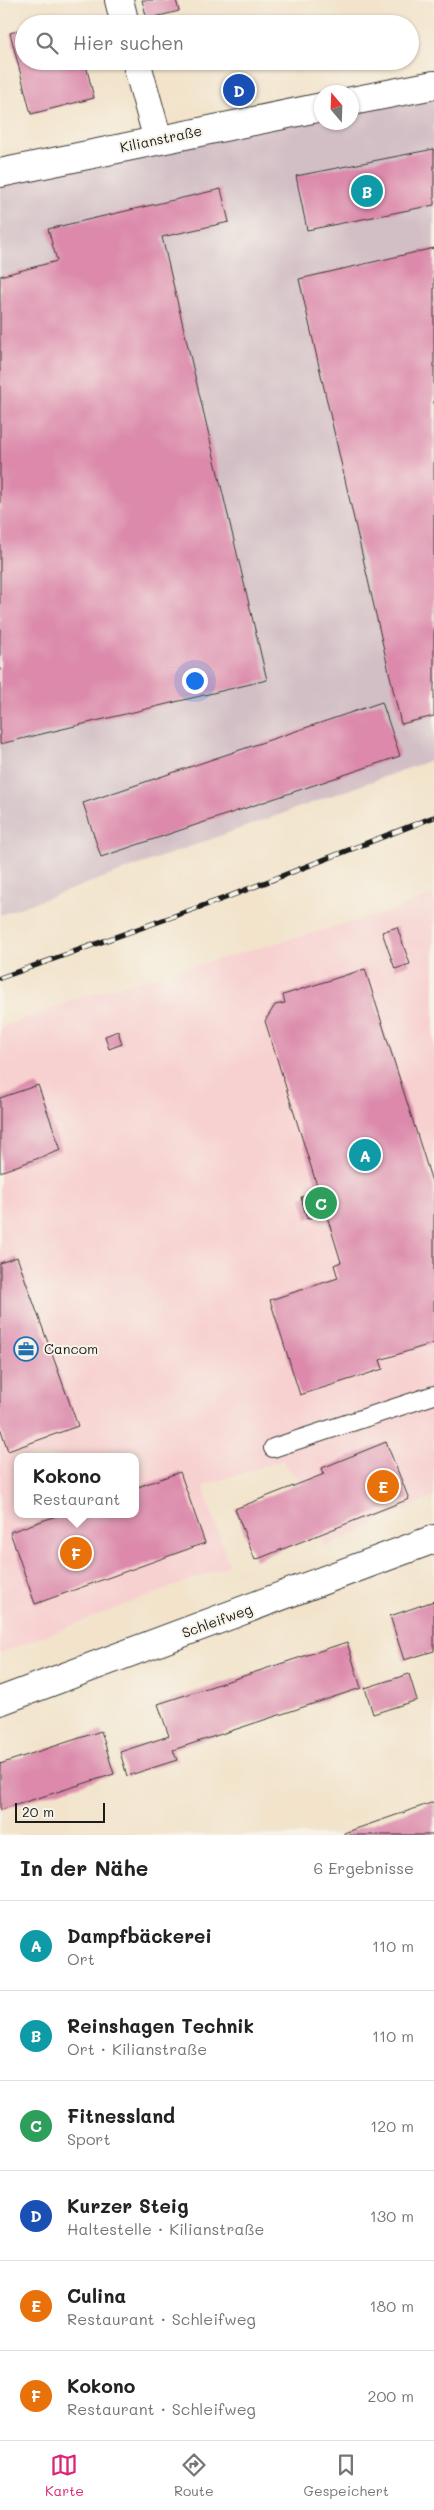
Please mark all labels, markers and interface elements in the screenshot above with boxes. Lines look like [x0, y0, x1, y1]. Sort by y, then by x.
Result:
search box [15, 15, 419, 70]
icon: search [33, 29, 61, 57]
text: Hier suchen [73, 30, 184, 55]
pin: D [223, 71, 255, 109]
north arrow [314, 85, 359, 130]
street label: Kilianstraße [118, 121, 204, 156]
pin: B [351, 172, 383, 210]
your location [182, 668, 208, 694]
pin: A [349, 1136, 381, 1174]
pin: C [305, 1184, 337, 1222]
office icon: Cancom [13, 1336, 39, 1362]
place label: Cancom [44, 1339, 98, 1358]
popup [14, 1453, 139, 1518]
text: Kokono [33, 1463, 101, 1488]
pin: E [367, 1467, 399, 1505]
text: Restaurant [33, 1488, 120, 1509]
pin: F [60, 1534, 92, 1572]
street label: Schleifweg [179, 1599, 255, 1642]
scale bar [15, 1800, 105, 1823]
text: 20 m [22, 1802, 54, 1821]
text: In der Nähe [20, 1854, 148, 1881]
text: 6 Ergebnisse [313, 1857, 414, 1878]
text: Dampfbäckerei [67, 1923, 212, 1948]
text: A [30, 1935, 42, 1956]
text: 110 m [372, 1935, 414, 1956]
text: Ort [67, 1948, 95, 1969]
text: Reinshagen Technik [67, 2013, 254, 2038]
text: B [31, 2025, 41, 2046]
text: 110 m [372, 2025, 414, 2046]
text: Ort · Kilianstraße [67, 2038, 207, 2059]
text: Fitnessland [67, 2103, 175, 2128]
text: C [30, 2115, 42, 2136]
text: 120 m [370, 2115, 414, 2136]
text: Sport [67, 2128, 110, 2149]
text: Kurzer Steig [67, 2193, 189, 2218]
text: D [30, 2205, 42, 2226]
text: 130 m [370, 2205, 414, 2226]
text: Haltestelle · Kilianstraße [67, 2218, 264, 2239]
text: Culina [67, 2283, 126, 2308]
text: E [31, 2295, 41, 2316]
text: 180 m [369, 2295, 414, 2316]
text: Restaurant · Schleifweg [67, 2308, 256, 2329]
text: Kokono [67, 2373, 135, 2398]
text: F [31, 2385, 41, 2406]
text: 200 m [367, 2385, 414, 2406]
text: Restaurant · Schleifweg [67, 2398, 256, 2419]
tab: Karte [45, 2451, 84, 2500]
tab: Route [174, 2451, 214, 2500]
tab: Gespeichert [304, 2451, 389, 2500]

